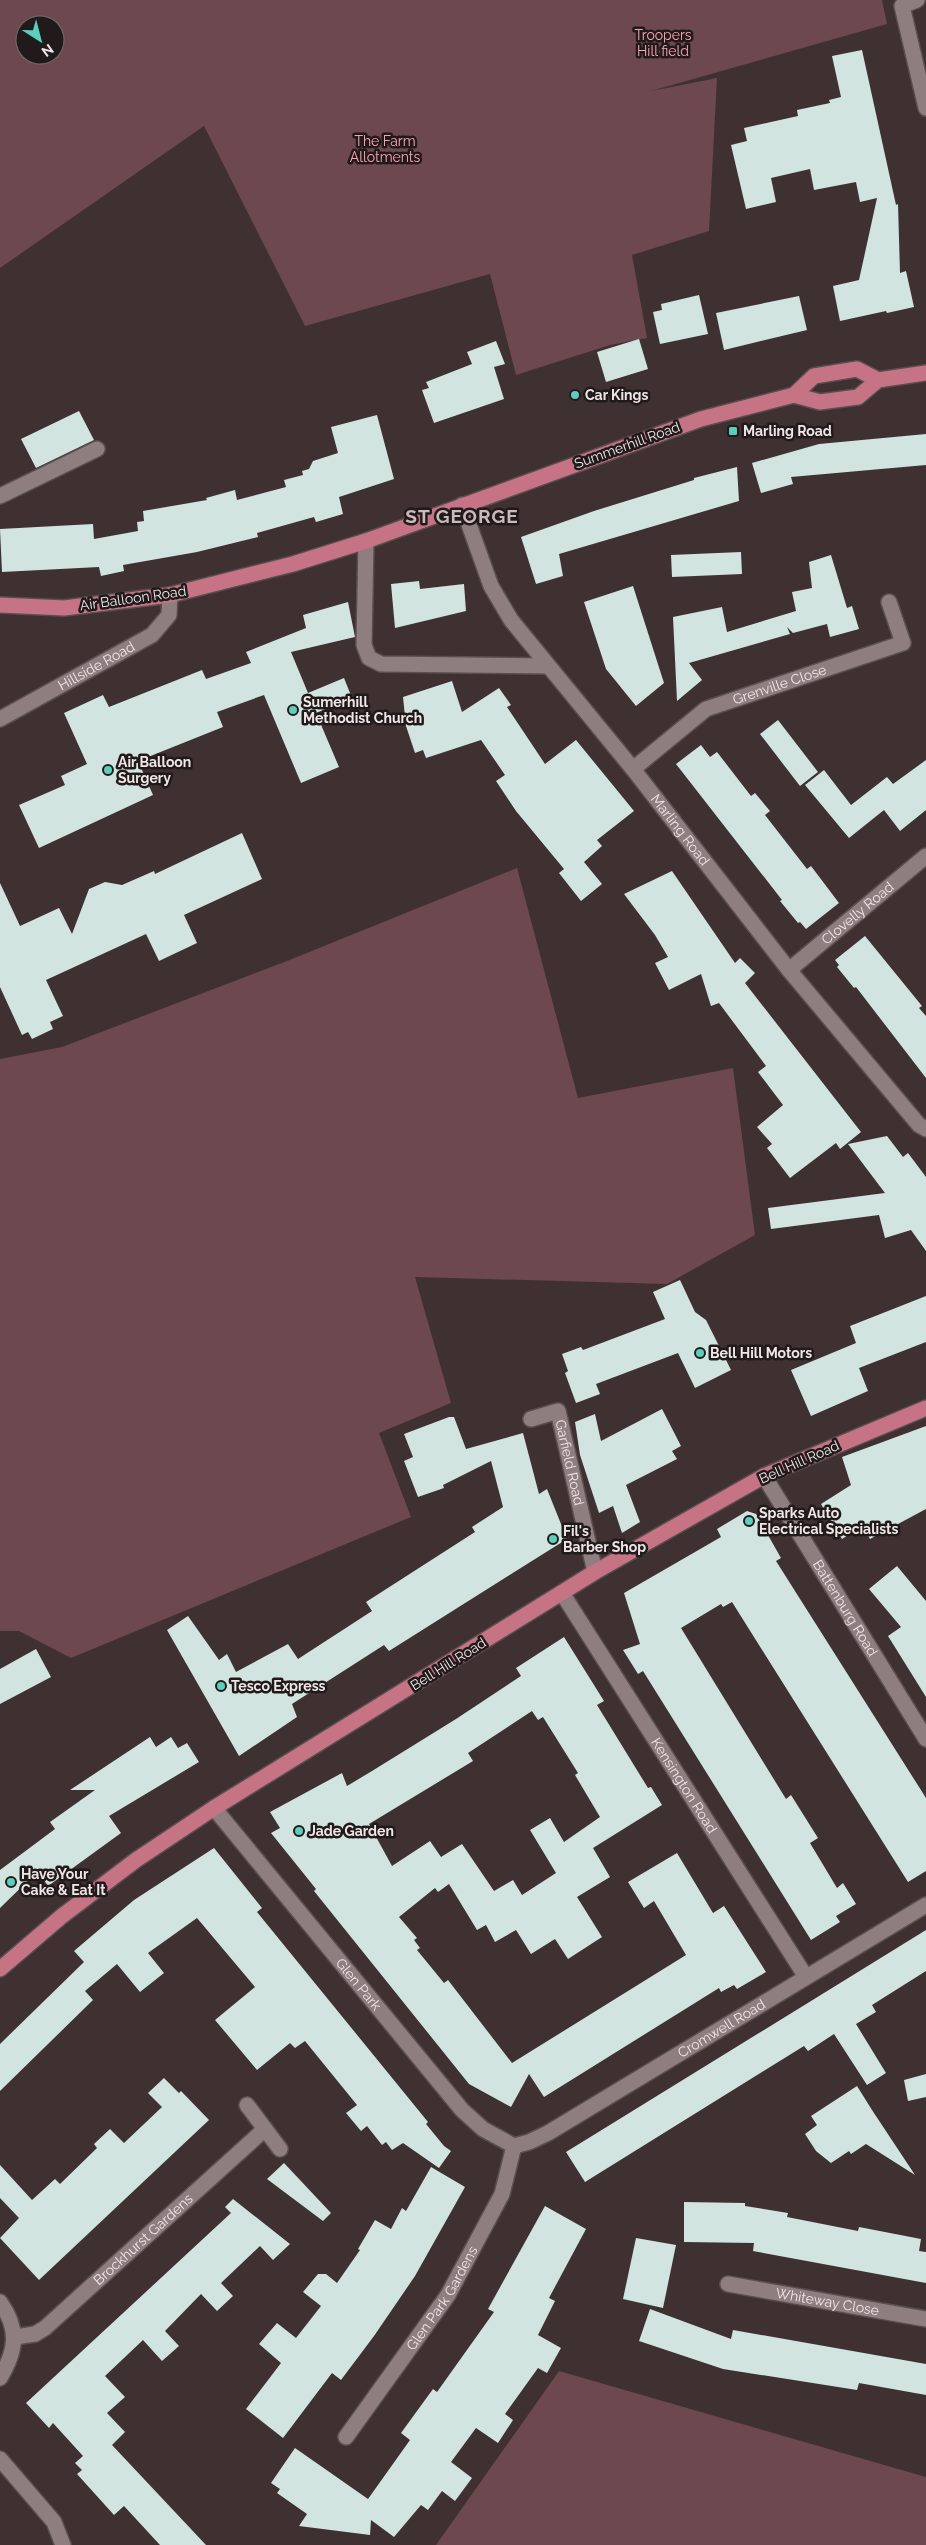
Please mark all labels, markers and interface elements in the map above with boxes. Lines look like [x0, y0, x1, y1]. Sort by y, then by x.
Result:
north arrow [15, 15, 65, 65]
park label: Troopers Hill field [634, 27, 692, 59]
text: N [39, 41, 57, 60]
park label: The Farm Allotments [350, 133, 421, 165]
place label: Car Kings [585, 387, 648, 403]
marker: Car Kings [569, 389, 581, 401]
street label: Summerhill Road [572, 418, 682, 472]
place label: Marling Road [743, 423, 832, 439]
marker: Marling Road [727, 425, 739, 437]
district label: ST GEORGE [405, 505, 519, 527]
street label: Air Balloon Road [79, 583, 187, 613]
street label: Hillside Road [55, 638, 137, 693]
street label: Grenville Close [731, 661, 828, 707]
place label: Sumerhill Methodist Church [303, 694, 422, 726]
marker: Sumerhill Methodist Church [287, 704, 299, 716]
place label: Air Balloon Surgery [118, 754, 191, 786]
marker: Air Balloon Surgery [102, 764, 114, 776]
street label: Marling Road [648, 791, 713, 869]
street label: Clovelly Road [818, 879, 897, 948]
place label: Bell Hill Motors [710, 1345, 812, 1361]
marker: Bell Hill Motors [694, 1347, 706, 1359]
street label: Garfield Road [552, 1418, 587, 1507]
street label: Bell Hill Road [756, 1437, 842, 1487]
place label: Sparks Auto Electrical Specialists [759, 1505, 898, 1537]
marker: Sparks Auto Electrical Specialists [743, 1515, 755, 1527]
place label: Fil's Barber Shop [563, 1523, 646, 1555]
marker: Fil's Barber Shop [547, 1533, 559, 1545]
street label: Battenburg Road [810, 1557, 881, 1659]
street label: Bell Hill Road [407, 1634, 489, 1694]
place label: Tesco Express [231, 1678, 326, 1694]
marker: Tesco Express [215, 1680, 227, 1692]
street label: Kensington Road [648, 1735, 721, 1836]
place label: Jade Garden [309, 1823, 394, 1839]
marker: Jade Garden [293, 1825, 305, 1837]
place label: Have Your Cake & Eat It [21, 1866, 106, 1898]
marker: Have Your Cake & Eat It [5, 1876, 17, 1888]
street label: Glen Park [333, 1955, 385, 2014]
street label: Cromwell Road [675, 1996, 768, 2061]
street label: Brockhurst Gardens [90, 2190, 196, 2288]
street label: Glen Park Gardens [403, 2243, 481, 2353]
street label: Whiteway Close [775, 2285, 880, 2319]

